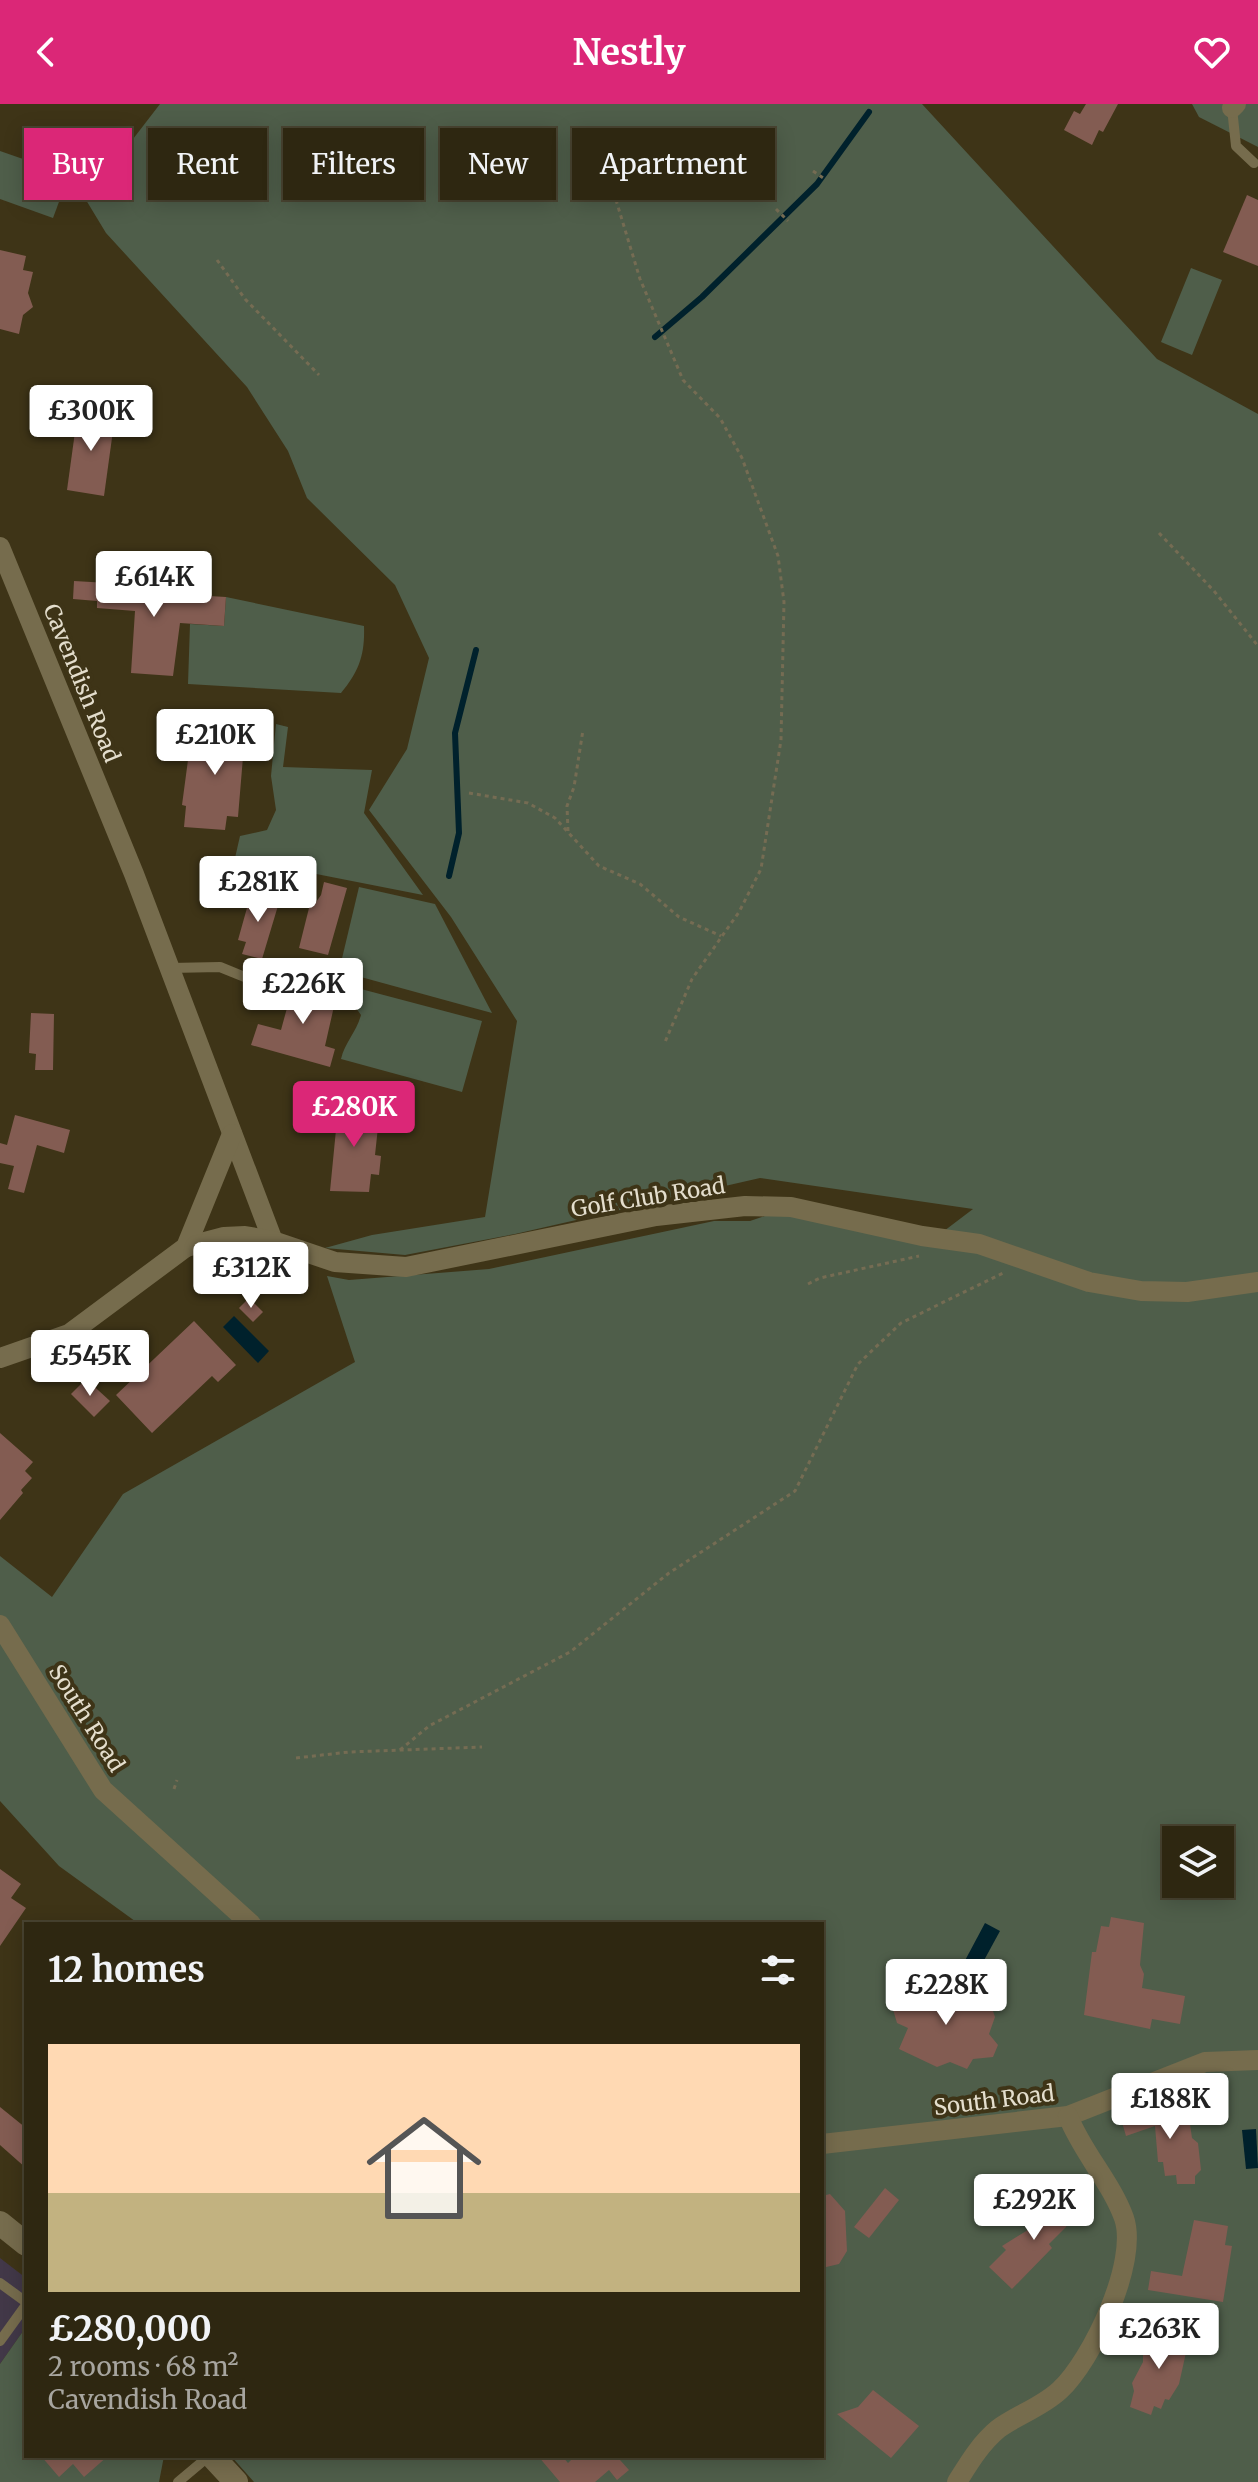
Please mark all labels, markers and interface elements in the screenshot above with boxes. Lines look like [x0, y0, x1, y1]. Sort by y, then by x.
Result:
icon: back [24, 30, 68, 74]
text: Nestly [572, 30, 686, 75]
icon: heart [1190, 30, 1234, 74]
chip: Buy [24, 128, 132, 200]
chip: Rent [148, 128, 267, 200]
chip: Filters [283, 128, 424, 200]
chip: New [440, 128, 556, 200]
chip: Apartment [572, 128, 775, 200]
pin: £300K [35, 385, 147, 453]
text: £300K [48, 394, 134, 427]
pin: £614K [98, 551, 210, 619]
text: £614K [114, 560, 194, 593]
street label: Cavendish Road [37, 600, 127, 766]
pin: £210K [159, 709, 271, 777]
text: £210K [175, 718, 255, 751]
pin: £281K [202, 856, 314, 924]
text: £281K [217, 865, 299, 898]
pin: £226K [247, 958, 359, 1026]
text: £226K [261, 967, 345, 1000]
pin: £280K [298, 1081, 410, 1149]
text: £280K [311, 1090, 397, 1123]
street label: Golf Club Road [569, 1171, 727, 1223]
pin: £312K [195, 1242, 307, 1310]
text: £312K [211, 1251, 291, 1284]
pin: £545K [34, 1330, 146, 1398]
text: £545K [49, 1339, 131, 1372]
street label: South Road [43, 1659, 131, 1777]
map controls [1162, 1826, 1234, 1898]
button: layers [1162, 1826, 1234, 1898]
icon: filters [756, 1948, 800, 1992]
text: 12 homes [48, 1949, 205, 1991]
pin: £228K [890, 1959, 1002, 2027]
text: £228K [904, 1968, 988, 2001]
pin: £188K [1114, 2073, 1226, 2141]
street label: South Road [932, 2079, 1056, 2121]
text: £188K [1129, 2082, 1211, 2115]
icon: home [352, 2096, 496, 2240]
pin: £292K [978, 2174, 1090, 2242]
text: £292K [992, 2183, 1076, 2216]
pin: £263K [1103, 2303, 1215, 2371]
text: £280,000 [48, 2308, 212, 2350]
text: £263K [1118, 2312, 1200, 2345]
text: 2 rooms · 68 m² [48, 2350, 238, 2383]
text: Cavendish Road [48, 2383, 247, 2416]

